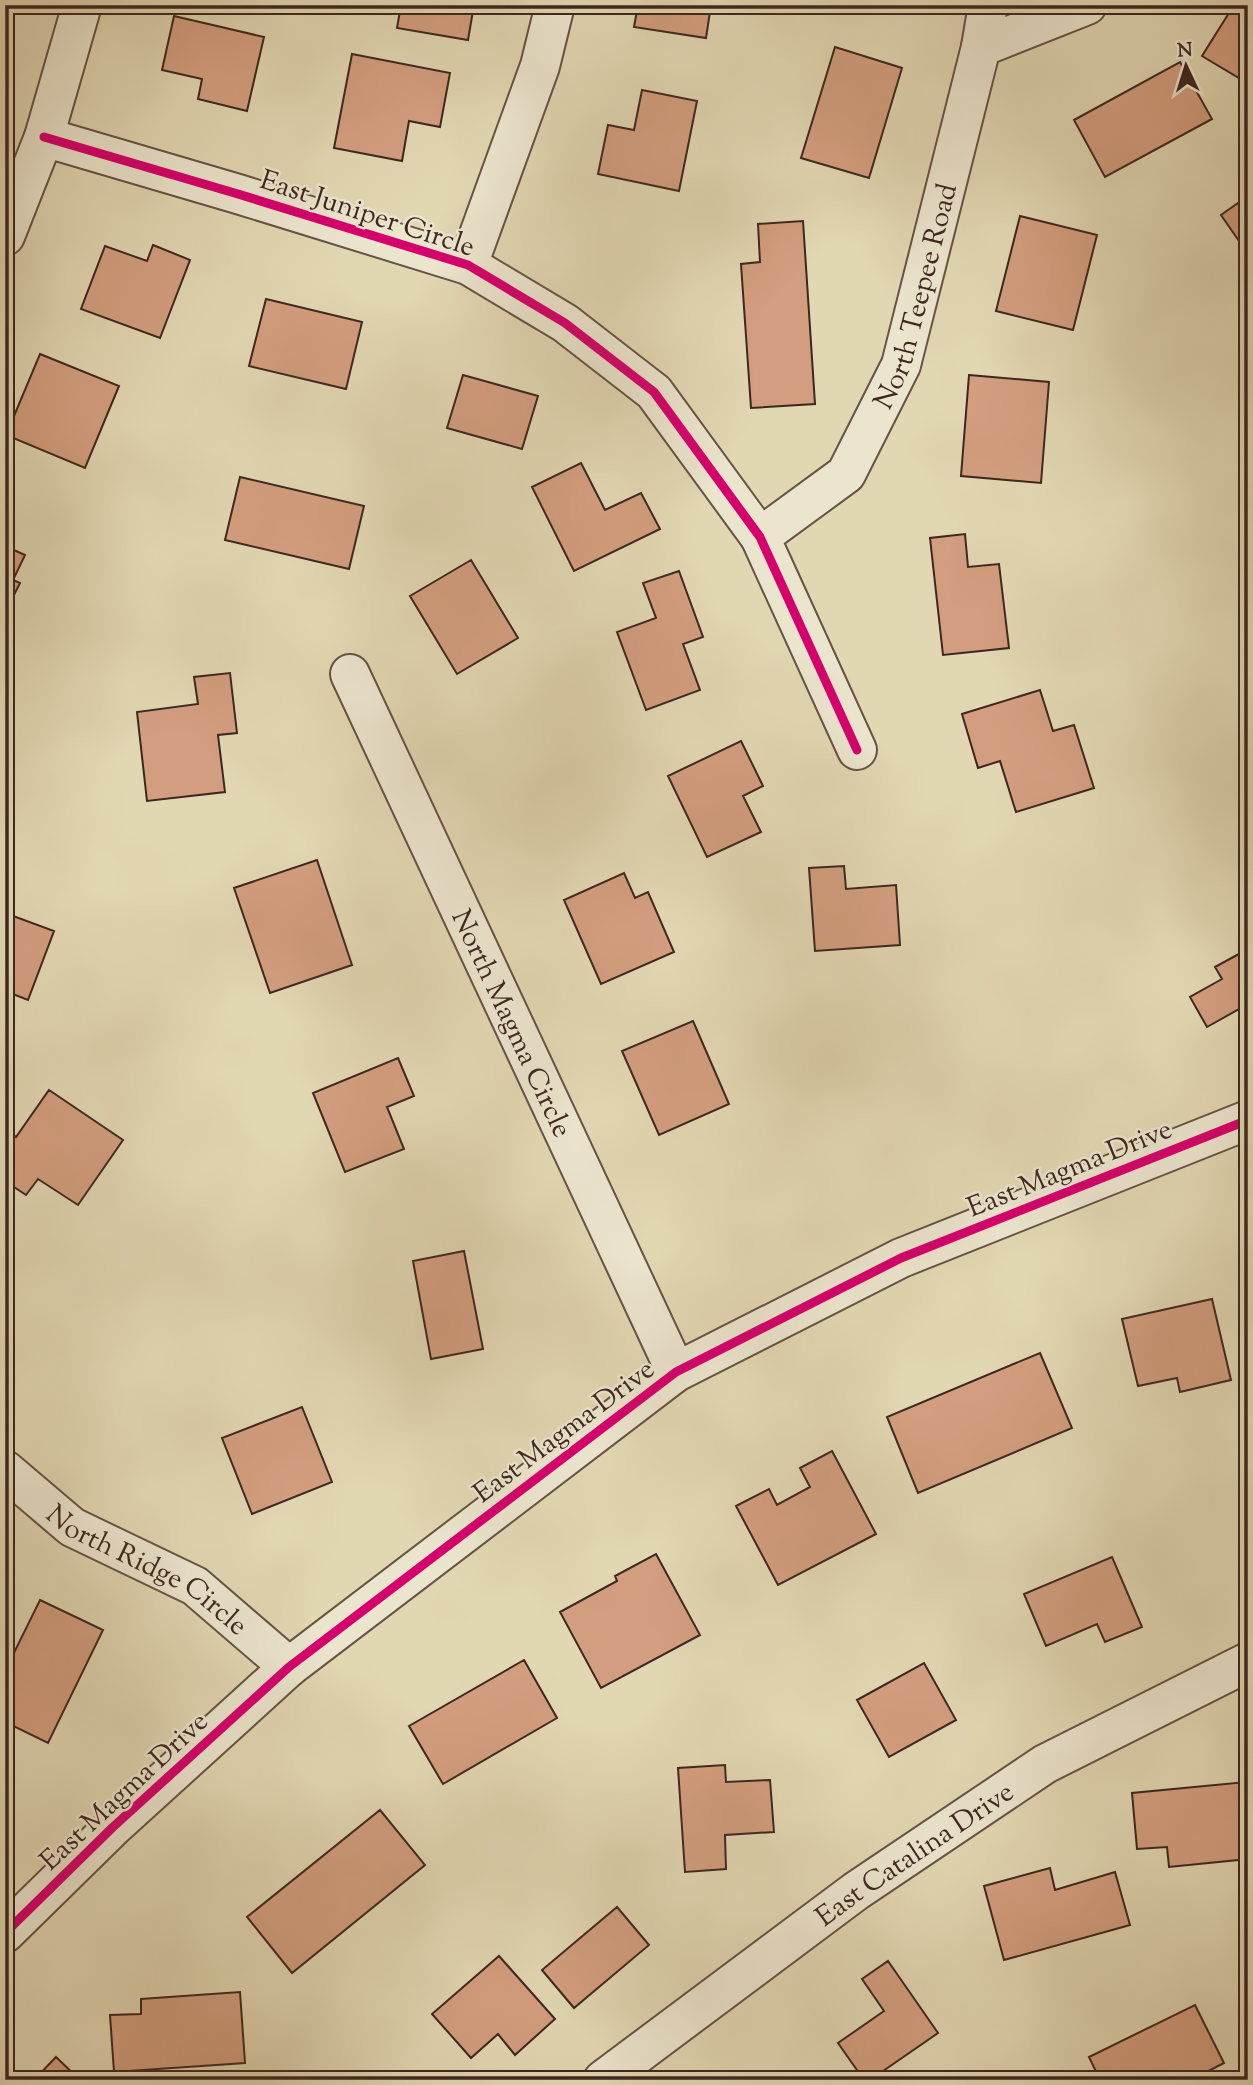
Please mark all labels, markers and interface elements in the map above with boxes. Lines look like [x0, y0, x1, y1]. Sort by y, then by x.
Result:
north arrow [1152, 32, 1222, 102]
text: N [1176, 38, 1193, 66]
street label: East Juniper Circle [255, 161, 480, 268]
street label: North Teepee Road [865, 179, 969, 417]
street label: North Magma Circle [440, 904, 581, 1145]
street label: East Magma Drive [962, 1110, 1179, 1229]
street label: East Magma Drive [466, 1351, 664, 1514]
street label: North Ridge Circle [36, 1496, 256, 1646]
street label: East Magma Drive [32, 1703, 218, 1881]
street label: East Catalina Drive [808, 1773, 1023, 1938]

